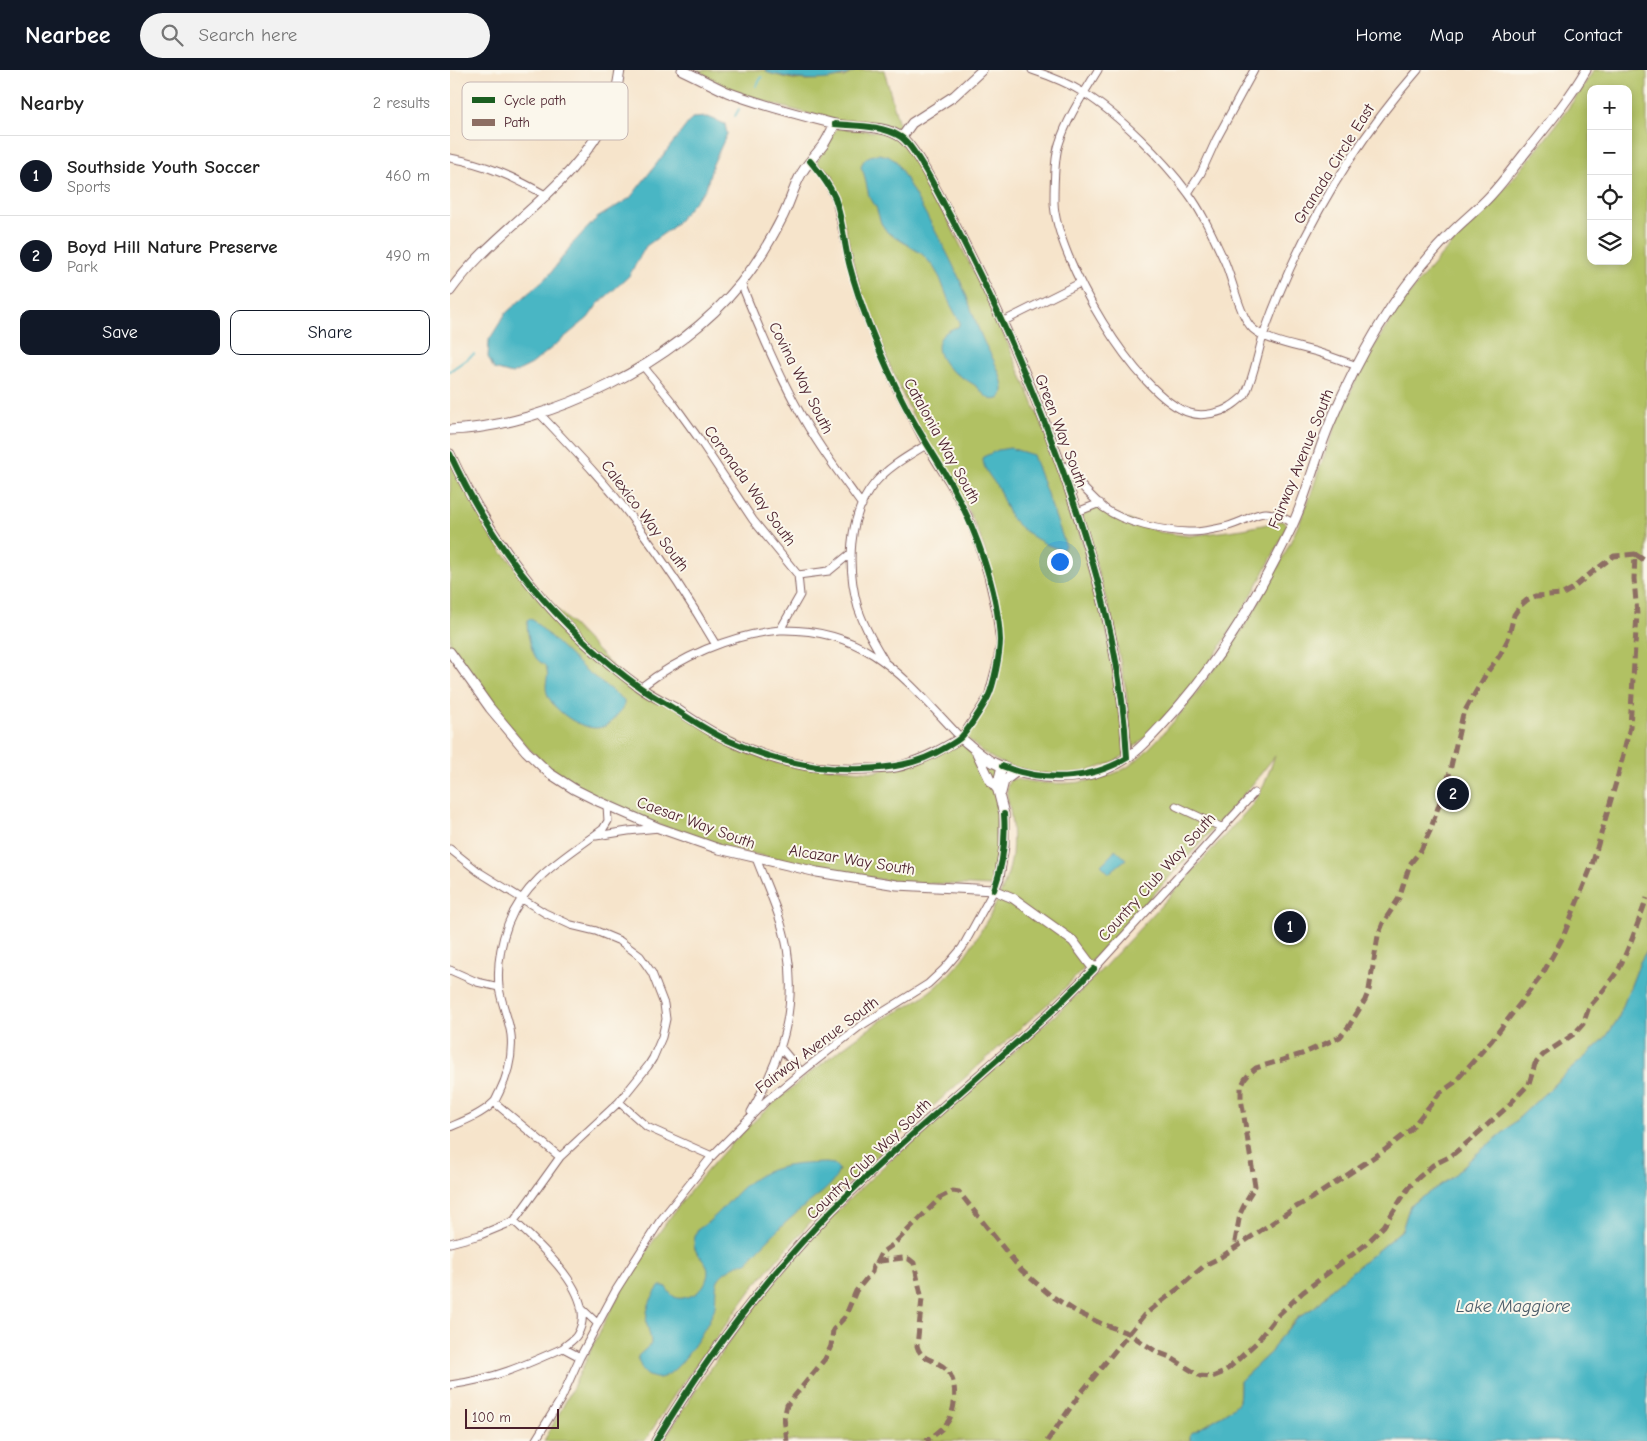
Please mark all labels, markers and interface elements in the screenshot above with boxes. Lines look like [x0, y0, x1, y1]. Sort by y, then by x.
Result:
search box [140, 13, 490, 58]
text: Nearbee [25, 21, 110, 49]
icon: search [158, 21, 186, 49]
text: Search here [198, 24, 297, 46]
text: Home [1355, 25, 1402, 46]
text: Map [1430, 25, 1464, 46]
text: About [1492, 25, 1536, 46]
text: Contact [1564, 25, 1622, 46]
legend [462, 82, 628, 140]
map controls [1587, 85, 1632, 265]
button: + [1587, 85, 1632, 130]
text: Nearby [20, 91, 84, 115]
text: Cycle path [504, 92, 566, 109]
text: 2 results [373, 94, 430, 112]
street label: Granada Circle East [1290, 100, 1378, 227]
text: Path [504, 114, 530, 131]
button: − [1587, 130, 1632, 175]
text: Southside Youth Soccer [67, 156, 260, 178]
text: 1 [33, 167, 39, 185]
text: 460 m [385, 167, 430, 185]
button: locate [1587, 175, 1632, 220]
text: Sports [67, 178, 110, 196]
button: layers [1587, 220, 1632, 265]
text: Boyd Hill Nature Preserve [67, 236, 278, 258]
text: 2 [32, 247, 40, 265]
text: 490 m [385, 247, 430, 265]
text: Park [67, 258, 98, 276]
button: Save [20, 310, 220, 355]
button: Share [230, 310, 430, 355]
street label: Covina Way South [765, 319, 837, 437]
street label: Green Way South [1031, 372, 1091, 490]
street label: Catalonia Way South [900, 375, 984, 507]
street label: Fairway Avenue South [1265, 386, 1337, 532]
street label: Coronada Way South [700, 422, 800, 550]
street label: Calexico Way South [597, 457, 693, 575]
your location [1047, 549, 1073, 575]
pin: 2 [1437, 775, 1469, 813]
street label: Caesar Way South [634, 793, 758, 853]
street label: Country Club Way South [1095, 809, 1219, 945]
street label: Alcazar Way South [788, 841, 916, 879]
pin: 1 [1274, 908, 1306, 946]
street label: Fairway Avenue South [752, 993, 882, 1097]
street label: Country Club Way South [803, 1095, 935, 1223]
water label: Lake Maggiore [1456, 1296, 1570, 1317]
scale bar [465, 1406, 559, 1429]
text: 100 m [472, 1409, 511, 1426]

